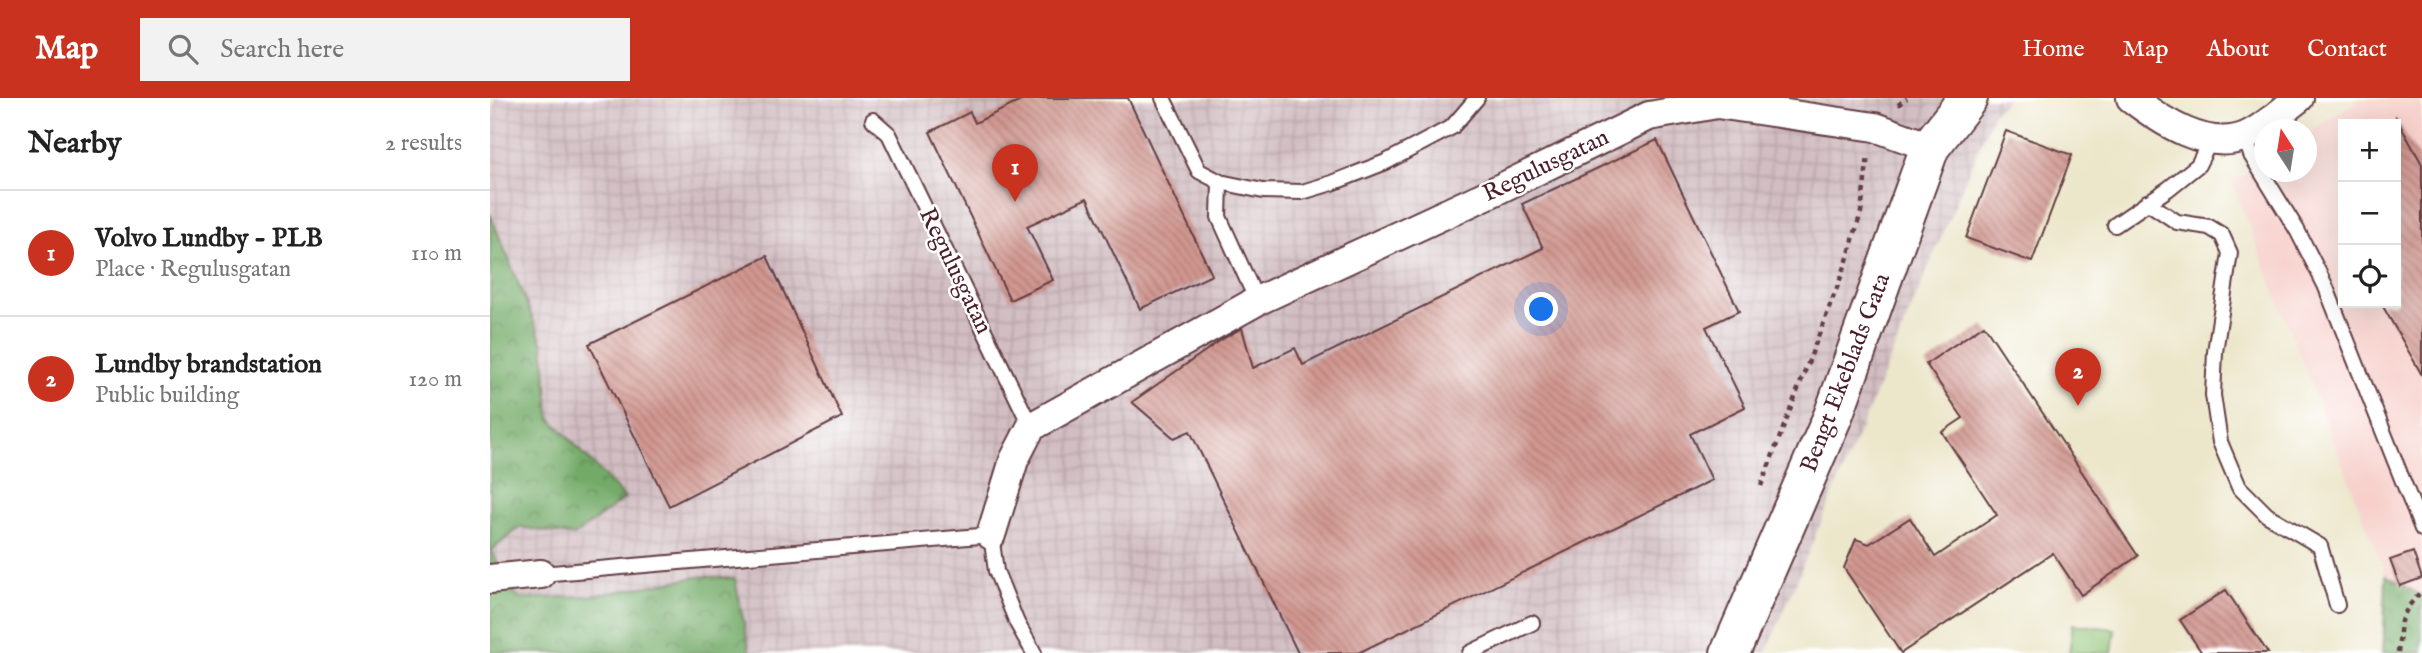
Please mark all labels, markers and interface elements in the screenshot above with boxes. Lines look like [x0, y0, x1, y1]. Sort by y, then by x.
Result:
search box [140, 18, 630, 81]
text: Map [35, 28, 98, 70]
icon: search [164, 30, 202, 68]
text: Search here [220, 33, 344, 66]
text: Home [2022, 34, 2085, 65]
text: Map [2123, 34, 2169, 65]
text: About [2207, 34, 2269, 65]
text: Contact [2307, 34, 2387, 65]
north arrow [2254, 119, 2317, 182]
map controls [2338, 119, 2401, 308]
button: + [2338, 119, 2401, 182]
street label: Regulusgatan [1478, 122, 1614, 210]
text: Nearby [28, 125, 121, 163]
text: 2 results [385, 129, 462, 158]
pin: 1 [992, 144, 1038, 202]
button: − [2338, 182, 2401, 245]
street label: Regulusgatan [911, 203, 999, 339]
text: Volvo Lundby - PLB [95, 222, 323, 255]
text: 1 [47, 239, 55, 268]
text: 110 m [411, 239, 462, 268]
button: locate [2338, 245, 2401, 308]
text: Place · Regulusgatan [95, 255, 291, 284]
street label: Bengt Ekeblads Gata [1794, 268, 1898, 477]
your location [1524, 292, 1558, 326]
text: Lundby brandstation [95, 348, 322, 381]
pin: 2 [2055, 348, 2101, 406]
text: 2 [46, 365, 56, 394]
text: 120 m [409, 365, 462, 394]
text: Public building [95, 381, 239, 410]

